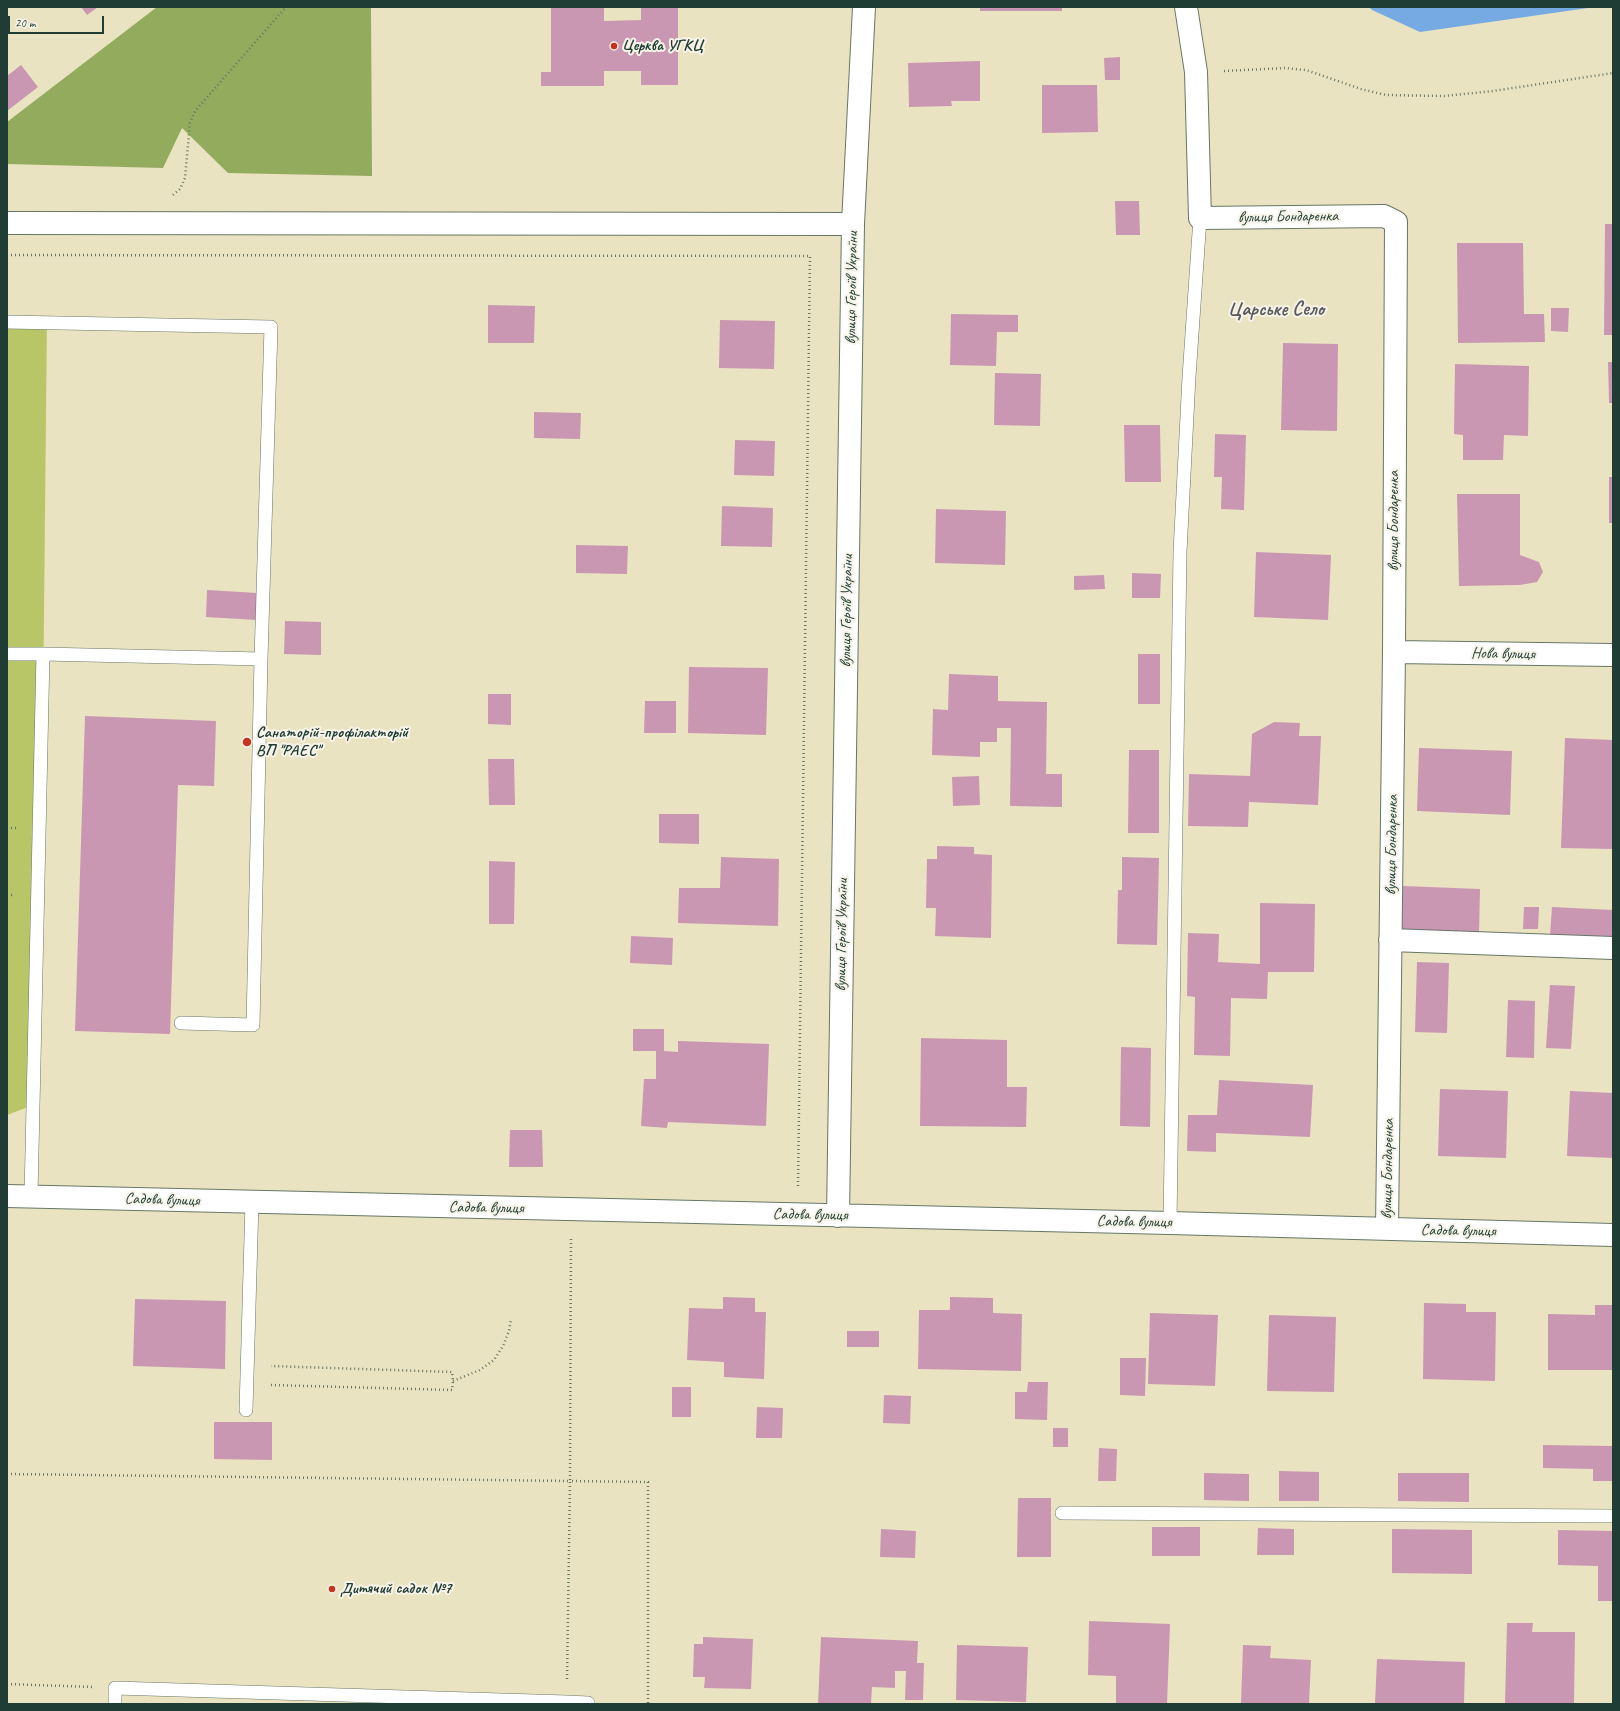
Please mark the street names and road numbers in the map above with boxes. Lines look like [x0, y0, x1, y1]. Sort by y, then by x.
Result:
street label: вулиця Бондаренка [1238, 207, 1338, 227]
street label: вулиця Героїв України [841, 231, 863, 345]
street label: вулиця Бондаренка [1384, 471, 1404, 571]
street label: вулиця Героїв України [836, 554, 858, 668]
street label: Нова вулиця [1471, 644, 1535, 664]
street label: вулиця Бондаренка [1382, 795, 1402, 895]
street label: вулиця Героїв України [831, 878, 853, 992]
street label: вулиця Бондаренка [1378, 1119, 1398, 1219]
street label: Садова вулиця [124, 1189, 200, 1211]
street label: Садова вулиця [448, 1198, 524, 1218]
street label: Садова вулиця [772, 1205, 848, 1225]
street label: Садова вулиця [1096, 1212, 1172, 1232]
street label: Садова вулиця [1420, 1221, 1496, 1241]

